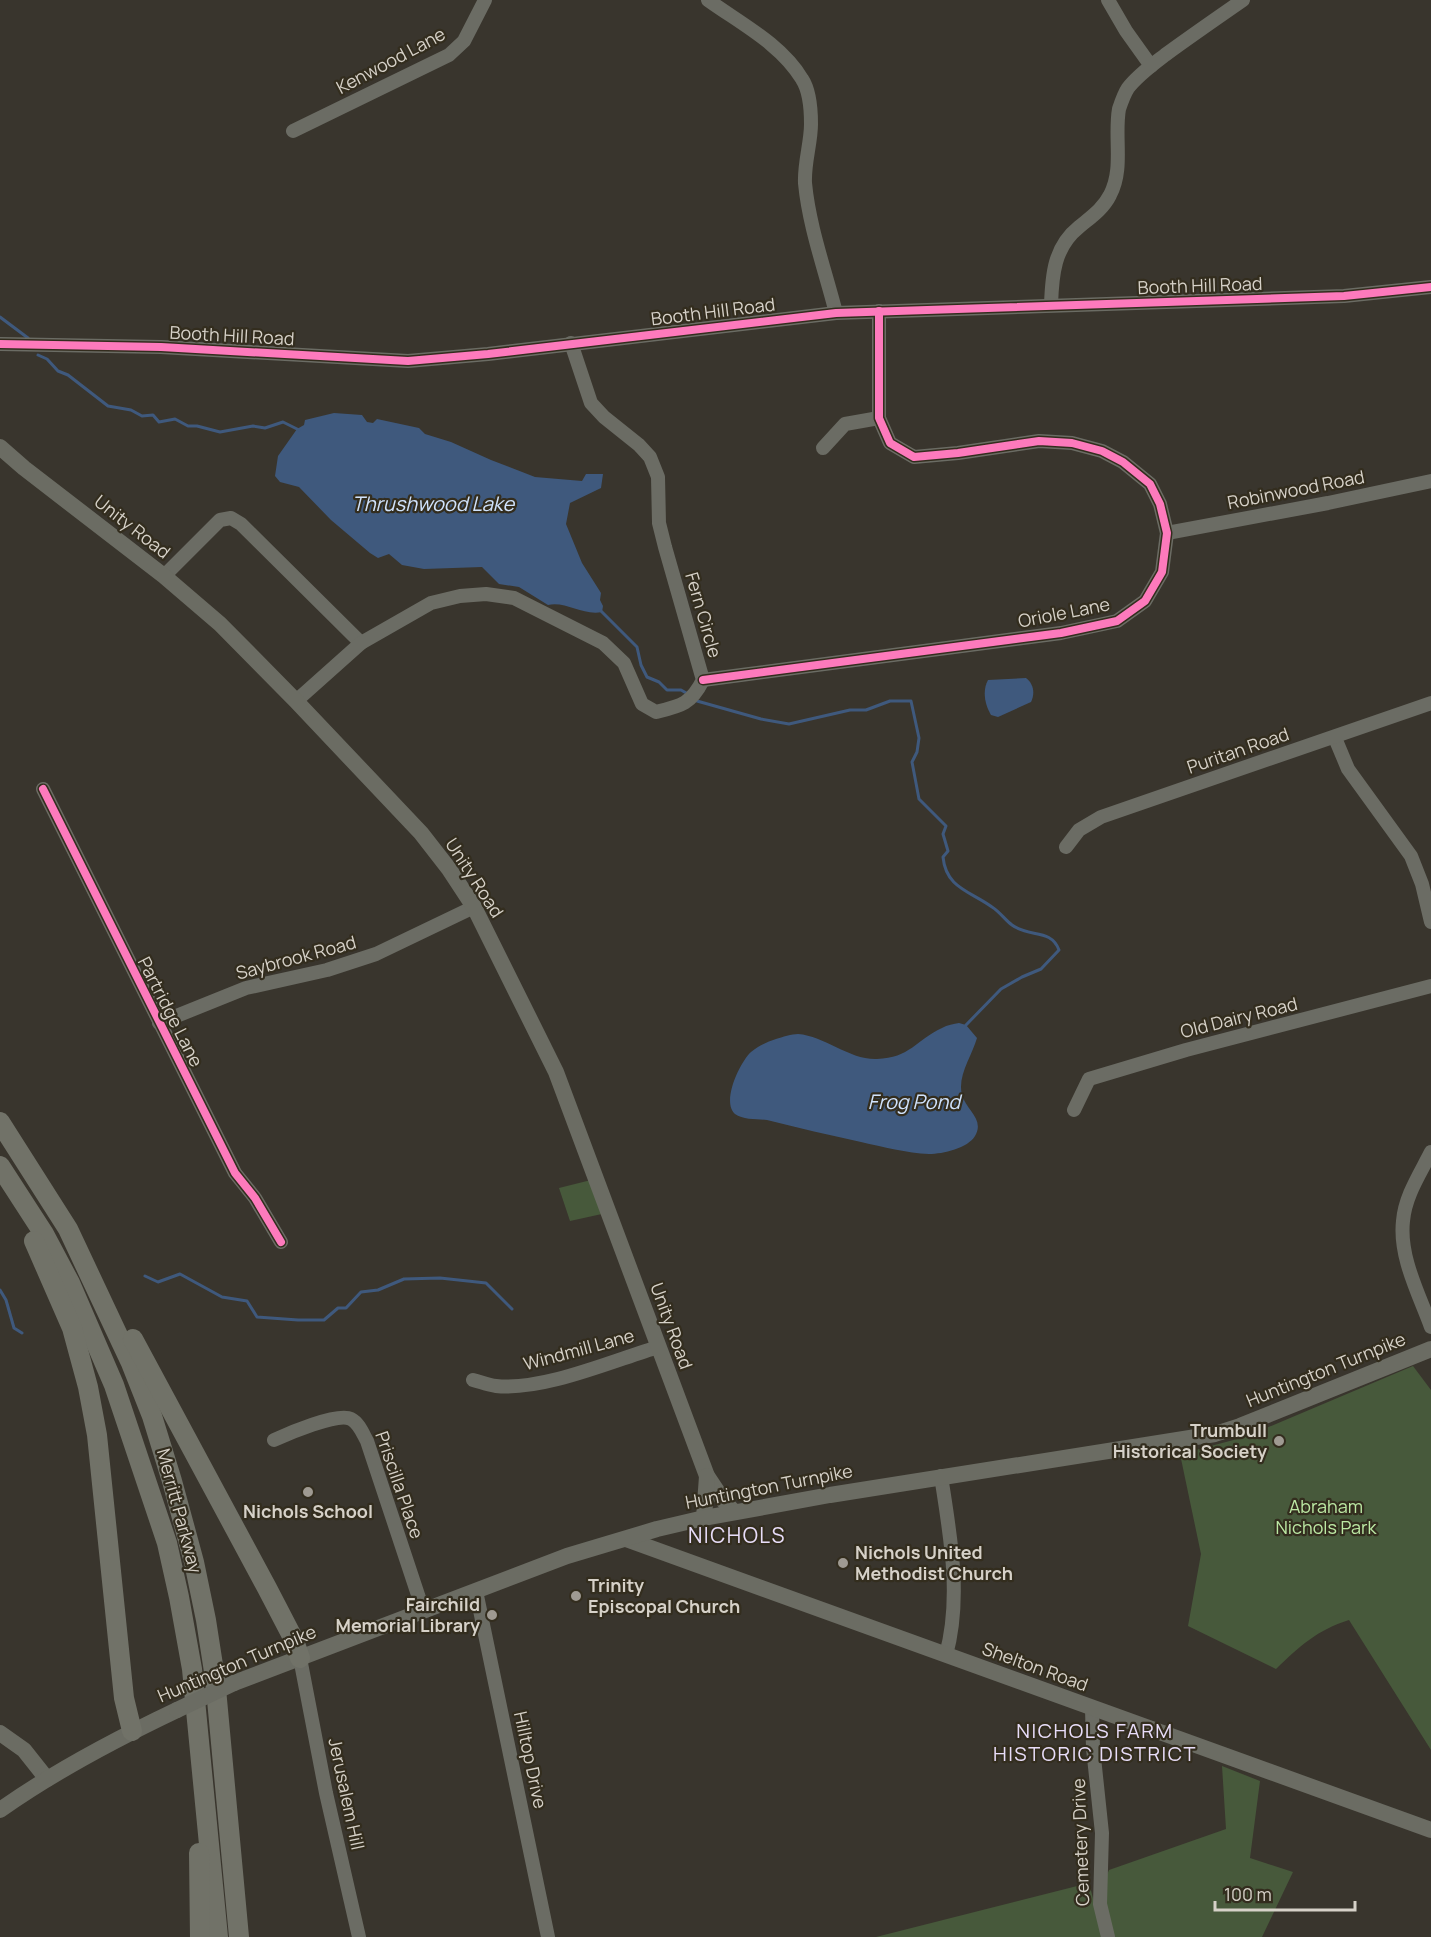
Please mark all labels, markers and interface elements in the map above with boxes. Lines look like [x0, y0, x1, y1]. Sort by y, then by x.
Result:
street label: Kenwood Lane [332, 21, 449, 99]
street label: Booth Hill Road [1137, 271, 1263, 299]
street label: Booth Hill Road [649, 291, 776, 331]
street label: Booth Hill Road [169, 320, 295, 350]
street label: Robinwood Road [1225, 464, 1366, 514]
street label: Unity Road [90, 489, 176, 563]
water label: Thrushwood Lake [352, 490, 516, 517]
street label: Fern Circle [680, 569, 728, 660]
street label: Oriole Lane [1016, 591, 1112, 633]
street label: Puritan Road [1183, 721, 1292, 779]
street label: Unity Road [440, 833, 509, 922]
street label: Saybrook Road [233, 929, 358, 985]
street label: Partridge Lane [133, 952, 209, 1071]
street label: Old Dairy Road [1178, 991, 1300, 1043]
water label: Frog Pond [868, 1088, 963, 1115]
street label: Unity Road [645, 1279, 699, 1372]
street label: Windmill Lane [521, 1323, 637, 1375]
street label: Huntington Turnpike [1242, 1326, 1409, 1412]
place label: Trumbull Historical Society [1113, 1418, 1267, 1463]
street label: Priscilla Place [370, 1428, 430, 1542]
marker: Trumbull Historical Society [1272, 1434, 1286, 1448]
street label: Merritt Parkway [152, 1446, 208, 1576]
street label: Huntington Turnpike [683, 1458, 855, 1514]
marker: Nichols School [301, 1485, 315, 1499]
park label: Abraham Nichols Park [1276, 1494, 1378, 1539]
place label: Nichols School [243, 1499, 373, 1523]
district label: NICHOLS [688, 1521, 786, 1549]
place label: Nichols United Methodist Church [855, 1540, 1013, 1585]
marker: Nichols United Methodist Church [836, 1556, 850, 1570]
place label: Trinity Episcopal Church [588, 1573, 740, 1618]
marker: Trinity Episcopal Church [569, 1589, 583, 1603]
place label: Fairchild Memorial Library [336, 1592, 480, 1637]
marker: Fairchild Memorial Library [485, 1608, 499, 1622]
street label: Huntington Turnpike [154, 1619, 320, 1707]
street label: Shelton Road [979, 1636, 1092, 1696]
street label: Hilltop Drive [509, 1709, 553, 1811]
district label: NICHOLS FARM HISTORIC DISTRICT [993, 1717, 1197, 1767]
street label: Jerusalem Hill [323, 1736, 371, 1852]
street label: Cemetery Drive [1066, 1778, 1094, 1906]
scale bar [1215, 1874, 1354, 1912]
text: 100 m [1224, 1882, 1272, 1906]

